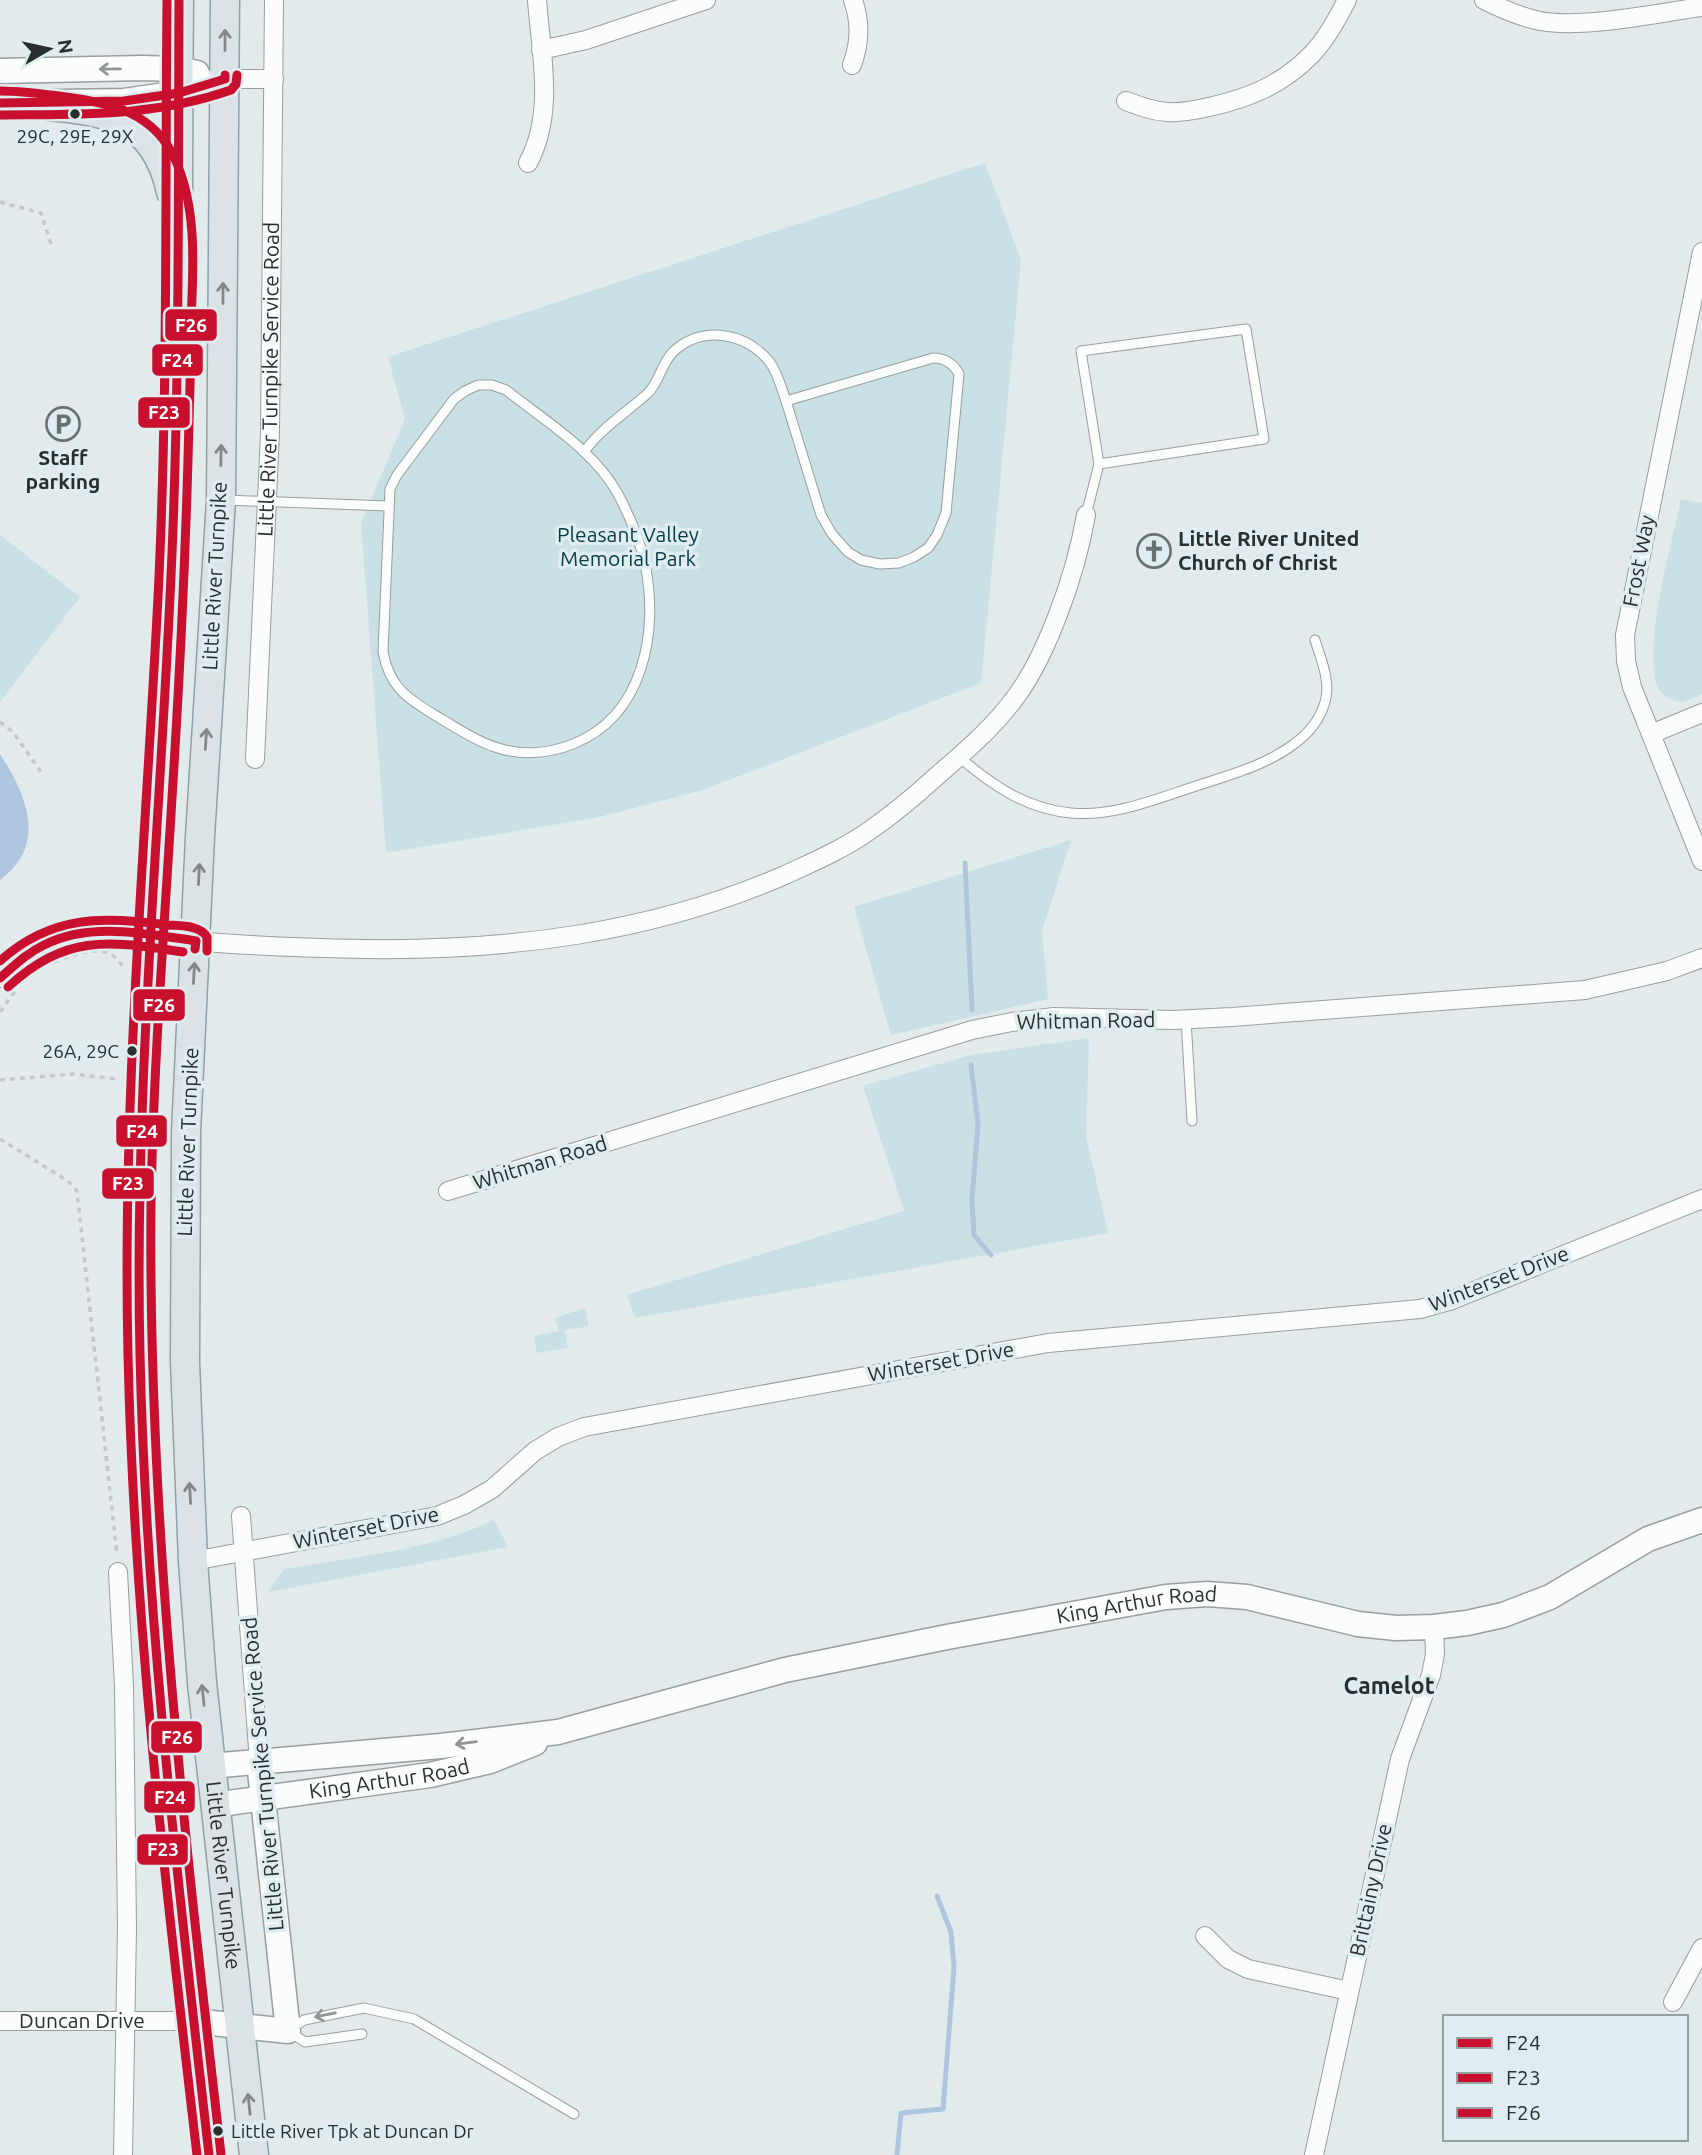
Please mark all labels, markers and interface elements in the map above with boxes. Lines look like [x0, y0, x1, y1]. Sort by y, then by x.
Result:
north arrow [14, 14, 84, 84]
one-way arrow [218, 28, 232, 51]
text: N [54, 38, 78, 55]
one-way arrow [99, 62, 122, 75]
marker: 29C, 29E, 29X [68, 107, 82, 121]
place label: 29C, 29E, 29X [17, 125, 134, 147]
street label: Little River Turnpike Service Road [252, 222, 283, 537]
one-way arrow [216, 282, 230, 305]
line badge: F26 [164, 308, 218, 342]
text: F26 [175, 314, 207, 336]
line badge: F24 [151, 343, 204, 377]
text: F24 [161, 349, 193, 371]
line badge: F23 [137, 396, 191, 429]
text: F23 [148, 401, 180, 423]
parking icon: Staff parking [44, 405, 82, 443]
one-way arrow [215, 444, 228, 467]
place label: Staff parking [26, 445, 100, 493]
street label: Little River Turnpike [197, 481, 231, 671]
street label: Frost Way [1617, 513, 1659, 609]
park label: Pleasant Valley Memorial Park [557, 522, 699, 570]
place label: Little River United Church of Christ [1178, 526, 1359, 574]
church icon: Little River United Church of Christ [1135, 532, 1173, 570]
one-way arrow [200, 728, 213, 751]
one-way arrow [192, 863, 205, 886]
one-way arrow [188, 962, 201, 985]
line badge: F26 [132, 988, 186, 1022]
text: F26 [143, 994, 175, 1016]
street label: Whitman Road [1016, 1007, 1156, 1033]
place label: 26A, 29C [43, 1040, 119, 1062]
marker: 26A, 29C [125, 1044, 139, 1058]
street label: Little River Turnpike [172, 1047, 202, 1237]
line badge: F24 [115, 1114, 168, 1148]
text: F24 [126, 1120, 158, 1142]
street label: Whitman Road [470, 1130, 610, 1194]
line badge: F23 [101, 1167, 155, 1200]
text: F23 [112, 1172, 144, 1194]
street label: Winterset Drive [1425, 1240, 1572, 1316]
street label: Winterset Drive [866, 1336, 1016, 1386]
one-way arrow [183, 1482, 196, 1505]
street label: Winterset Drive [291, 1501, 441, 1553]
street label: King Arthur Road [1054, 1581, 1218, 1628]
street label: Little River Turnpike Service Road [236, 1616, 288, 1932]
district label: Camelot [1343, 1673, 1435, 1698]
one-way arrow [197, 1684, 210, 1707]
line badge: F26 [150, 1720, 203, 1754]
text: F26 [161, 1726, 193, 1748]
one-way arrow [455, 1737, 478, 1750]
street label: King Arthur Road [307, 1753, 472, 1803]
line badge: F24 [143, 1780, 196, 1814]
street label: Little River Turnpike [202, 1780, 246, 1971]
text: F24 [154, 1786, 186, 1808]
street label: Brittainy Drive [1344, 1821, 1396, 1958]
line badge: F23 [136, 1833, 189, 1866]
text: F23 [147, 1838, 179, 1860]
street label: Duncan Drive [19, 2008, 145, 2032]
one-way arrow [314, 2009, 337, 2023]
legend [1443, 2015, 1688, 2141]
text: F24 [1506, 2030, 1541, 2054]
text: F23 [1506, 2065, 1541, 2089]
one-way arrow [242, 2093, 255, 2116]
text: F26 [1506, 2100, 1541, 2124]
place label: Little River Tpk at Duncan Dr [231, 2120, 474, 2142]
marker: Little River Tpk at Duncan Dr [211, 2124, 225, 2138]

